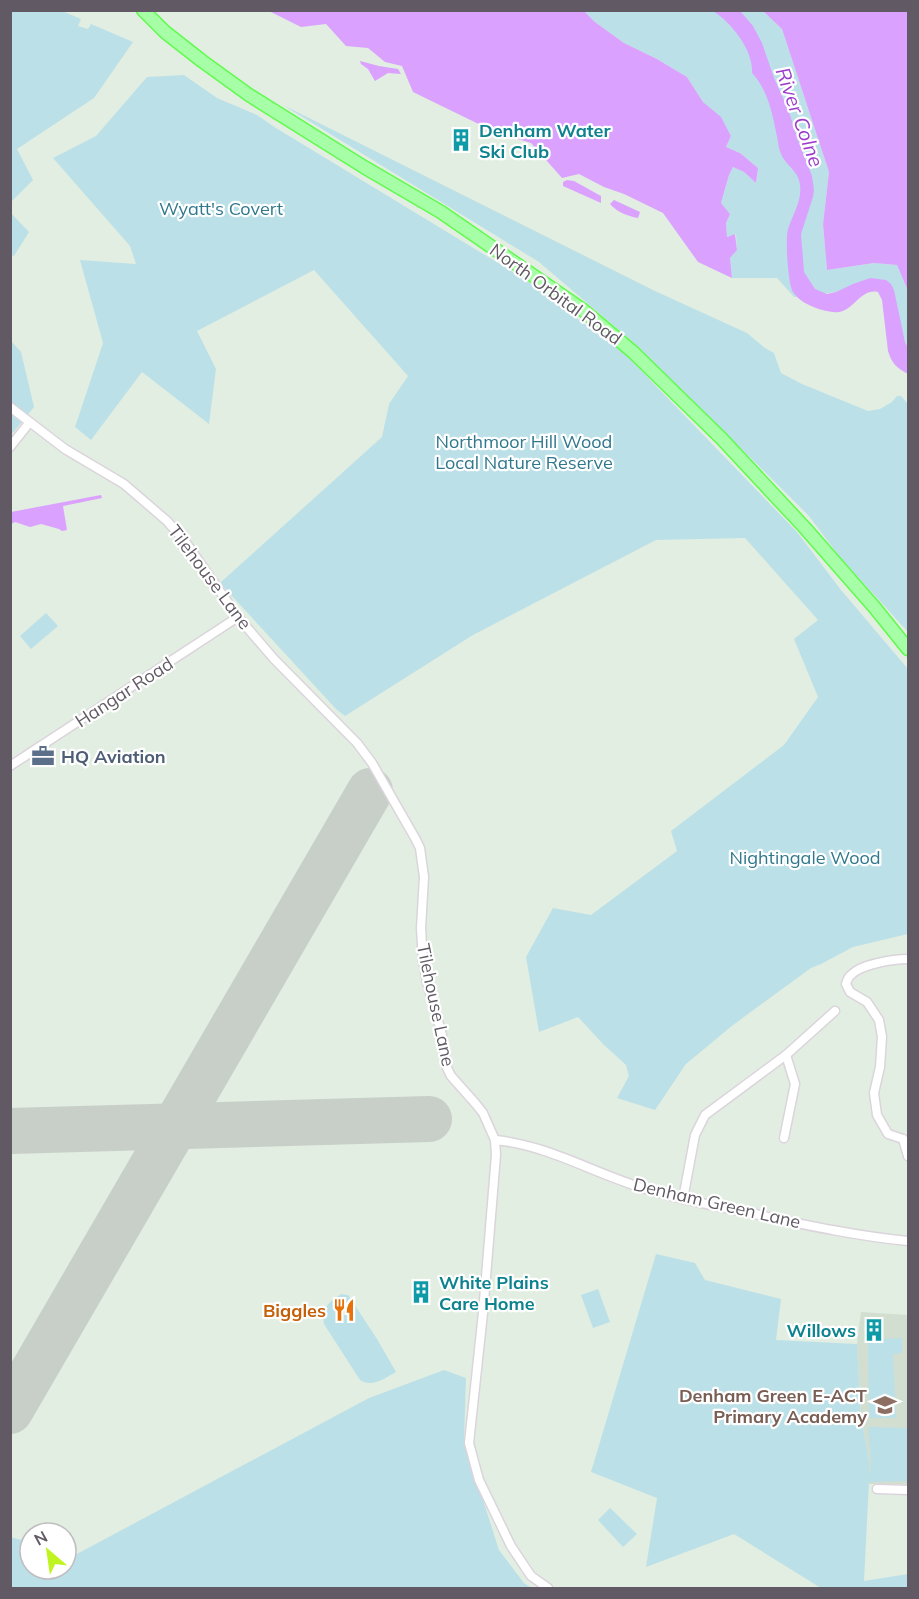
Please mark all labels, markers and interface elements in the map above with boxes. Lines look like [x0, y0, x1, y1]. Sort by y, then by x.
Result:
water label: River Colne [770, 64, 830, 170]
place label: Denham Water Ski Club [479, 119, 611, 163]
building icon: Denham Water Ski Club [448, 127, 474, 153]
park label: Wyatt's Covert [159, 197, 283, 220]
street label: North Orbital Road [485, 238, 627, 350]
park label: Northmoor Hill Wood Local Nature Reserve [435, 430, 613, 474]
street label: Tilehouse Lane [163, 520, 257, 634]
street label: Hangar Road [71, 652, 177, 732]
office icon: HQ Aviation [30, 743, 56, 769]
place label: HQ Aviation [61, 745, 166, 768]
park label: Nightingale Wood [729, 846, 881, 869]
street label: Tilehouse Lane [412, 942, 460, 1068]
street label: Denham Green Lane [631, 1173, 803, 1233]
place label: White Plains Care Home [439, 1271, 549, 1315]
building icon: White Plains Care Home [408, 1279, 434, 1305]
restaurant icon: Biggles [331, 1297, 357, 1323]
place label: Biggles [263, 1299, 326, 1322]
building icon: Willows [861, 1317, 887, 1343]
place label: Willows [787, 1319, 856, 1342]
place label: Denham Green E-ACT Primary Academy [679, 1384, 867, 1428]
school or university icon: Denham Green E-ACT Primary Academy [872, 1392, 898, 1418]
north arrow [18, 1521, 78, 1581]
text: N [31, 1526, 51, 1550]

